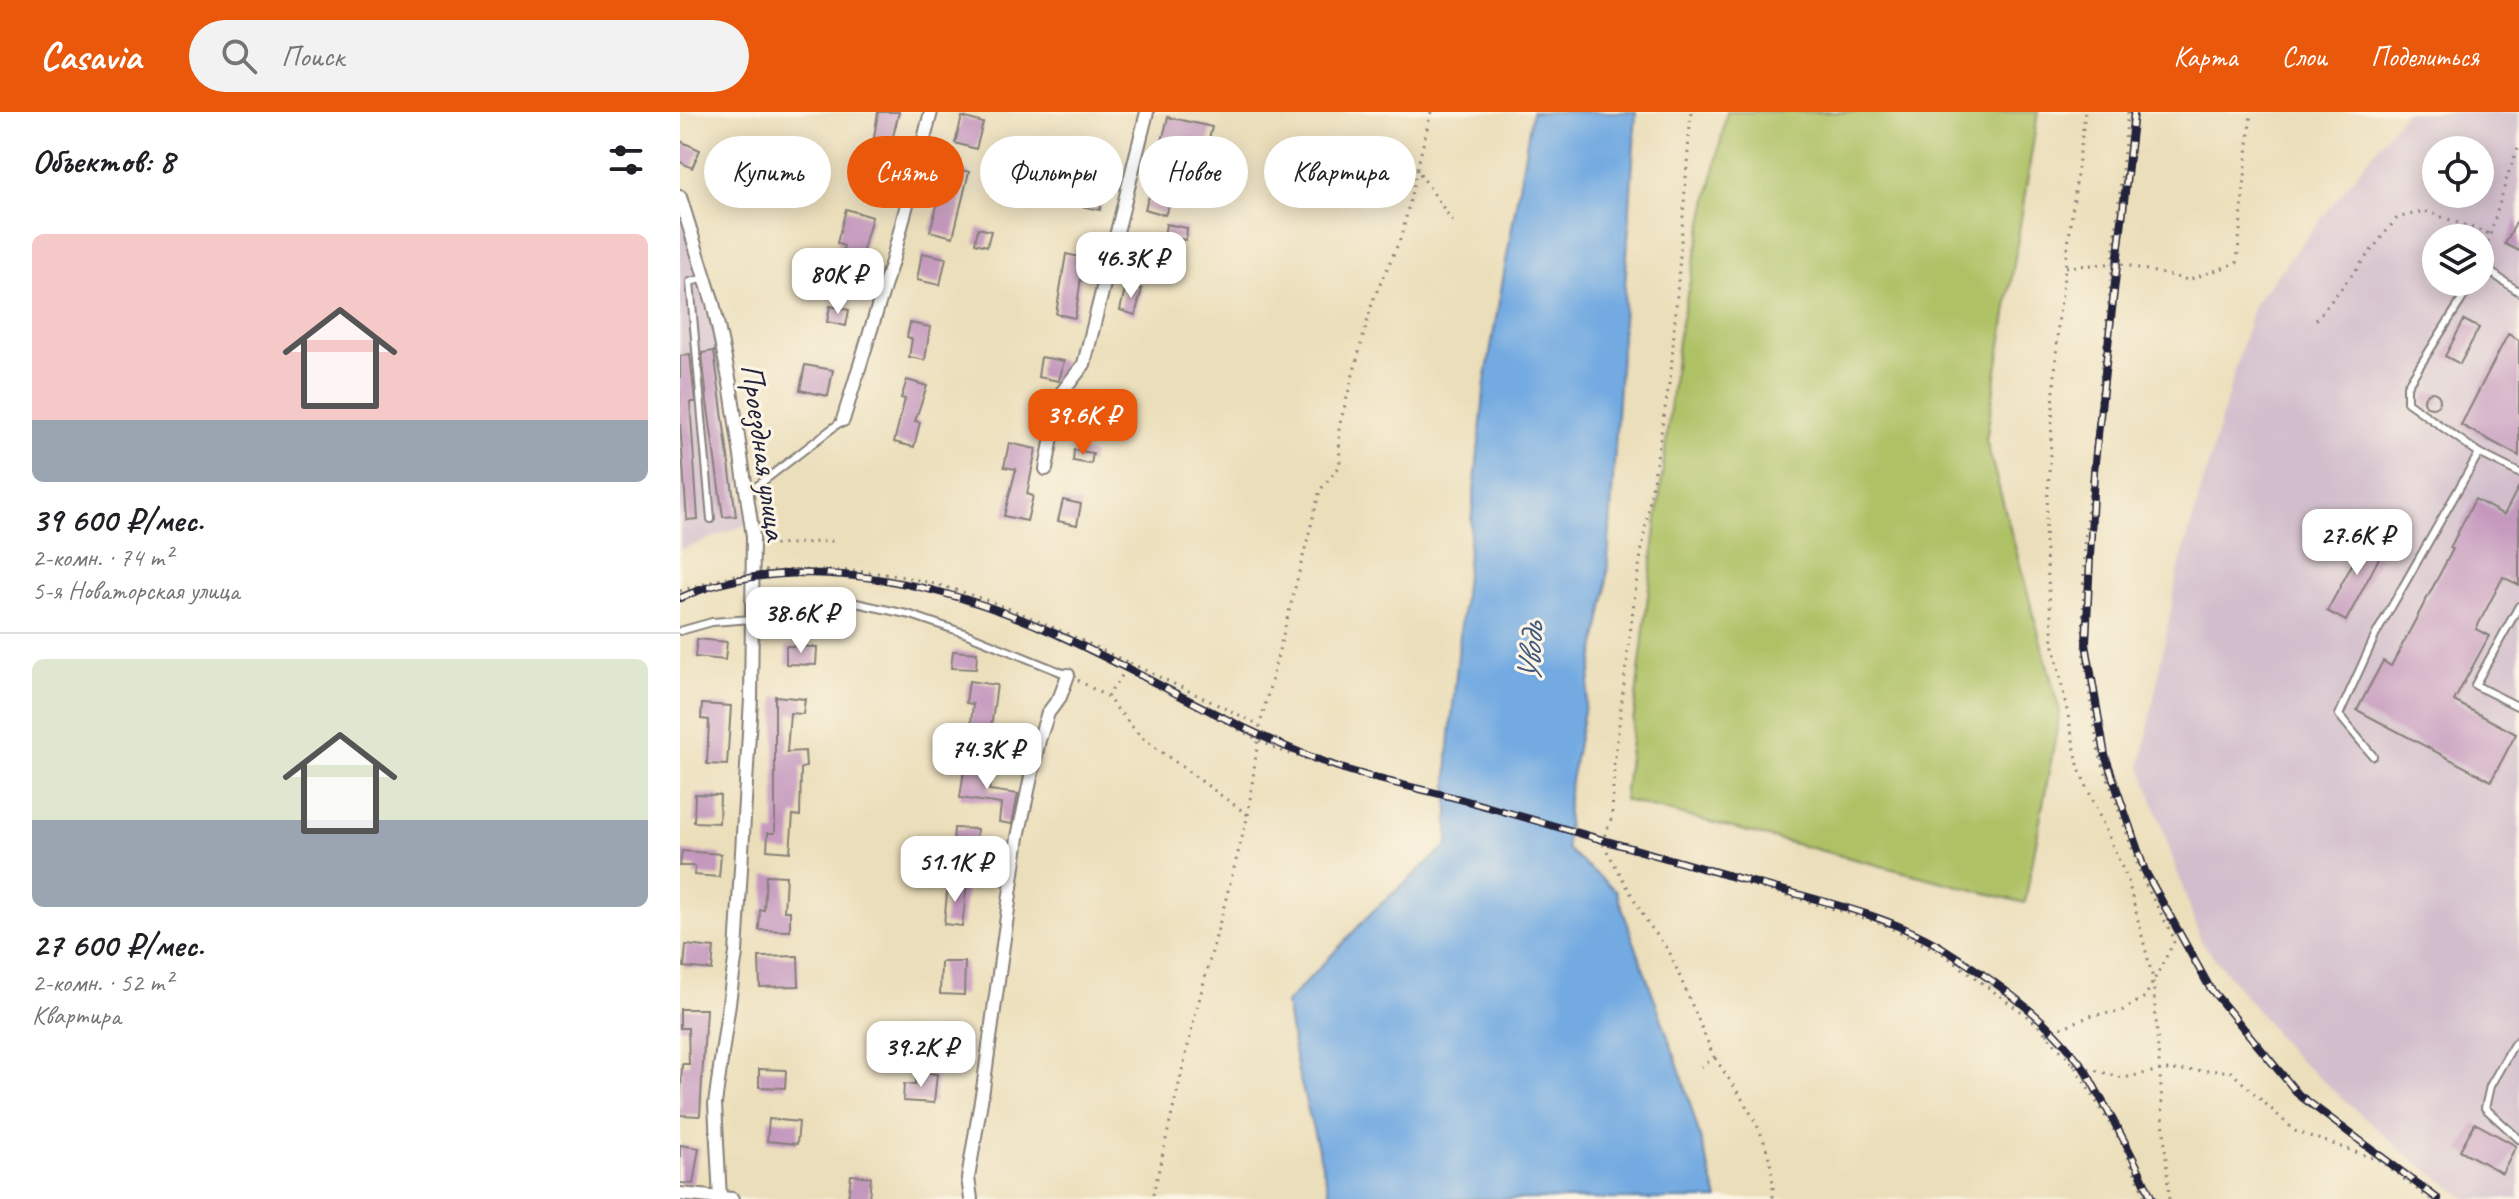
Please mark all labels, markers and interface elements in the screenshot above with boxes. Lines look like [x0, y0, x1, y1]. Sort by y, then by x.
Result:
search box [189, 20, 749, 92]
text: Casavia [40, 33, 141, 80]
icon: search [217, 34, 261, 78]
text: Поиск [281, 37, 344, 75]
text: Карта [2174, 39, 2238, 74]
text: Слои [2282, 39, 2327, 74]
text: Поделиться [2371, 39, 2479, 74]
chip: Купить [704, 136, 831, 208]
chip: Снять [847, 136, 964, 208]
chip: Фильтры [980, 136, 1123, 208]
chip: Новое [1139, 136, 1248, 208]
chip: Квартира [1264, 136, 1416, 208]
map controls [2422, 136, 2494, 296]
button: locate [2422, 136, 2494, 208]
icon: filters [604, 138, 648, 182]
text: Объектов: 8 [32, 139, 174, 182]
button: layers [2422, 224, 2494, 296]
pin: 46.3K ₽ [1057, 232, 1205, 300]
text: 46.3K ₽ [1094, 241, 1168, 274]
pin: 80K ₽ [782, 248, 894, 316]
text: 80K ₽ [810, 257, 866, 290]
icon: home [268, 286, 412, 430]
street label: Проездная улица [731, 361, 797, 545]
pin: 39.6K ₽ [1009, 389, 1157, 457]
text: 39.6K ₽ [1046, 398, 1120, 431]
text: 39 600 ₽/мес. [32, 498, 204, 541]
pin: 27.6K ₽ [2283, 509, 2431, 577]
text: 27.6K ₽ [2320, 518, 2394, 551]
text: 2-комн. · 74 m² [32, 541, 172, 574]
text: 5-я Новаторская улица [32, 574, 240, 607]
pin: 38.6K ₽ [727, 587, 875, 655]
text: 38.6K ₽ [764, 596, 838, 629]
water label: Уводь [1507, 619, 1553, 684]
icon: home [268, 711, 412, 855]
pin: 74.3K ₽ [913, 723, 1061, 791]
text: 74.3K ₽ [950, 732, 1024, 765]
pin: 51.1K ₽ [881, 836, 1029, 904]
text: 51.1K ₽ [919, 845, 991, 878]
text: 27 600 ₽/мес. [32, 923, 204, 966]
text: 2-комн. · 52 m² [32, 966, 172, 999]
text: Квартира [32, 999, 121, 1032]
pin: 39.2K ₽ [847, 1021, 995, 1089]
text: 39.2K ₽ [885, 1030, 957, 1063]

